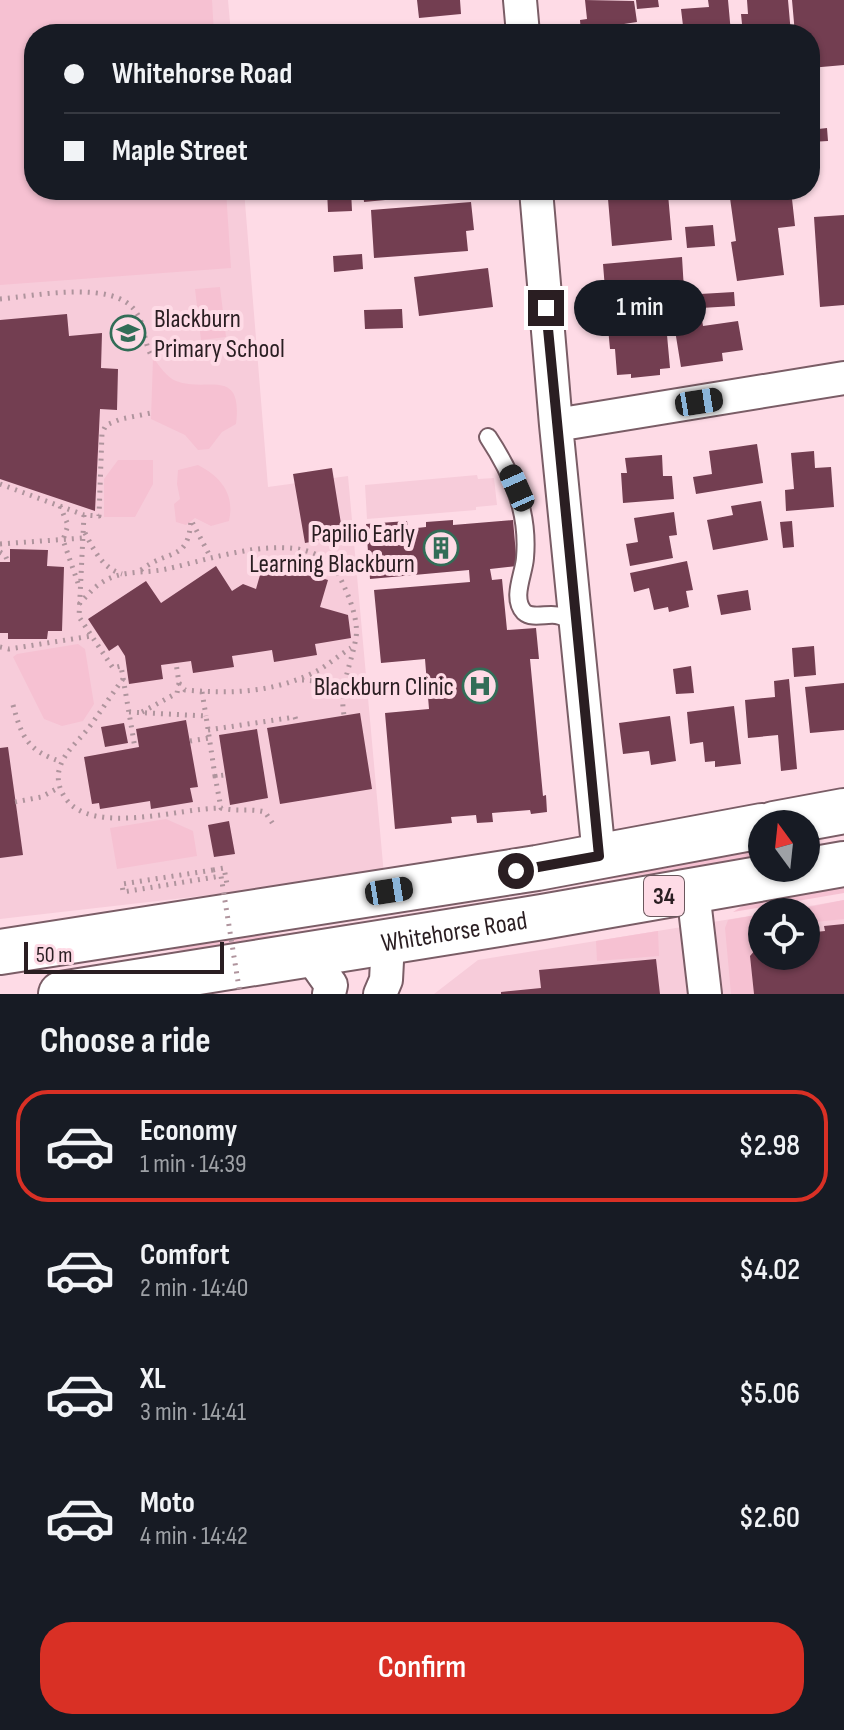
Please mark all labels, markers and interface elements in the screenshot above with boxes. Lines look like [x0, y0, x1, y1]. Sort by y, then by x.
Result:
text: Whitehorse Road [112, 56, 292, 92]
text: Maple Street [112, 133, 248, 169]
callout: 1 min [574, 280, 706, 336]
route end [528, 290, 564, 326]
text: 1 min [616, 292, 664, 323]
place label: Blackburn Primary School [154, 304, 285, 365]
school or university icon: Blackburn Primary School [109, 314, 147, 352]
car [673, 386, 725, 418]
car [496, 461, 538, 515]
place label: Papilio Early Learning Blackburn [249, 519, 415, 580]
building icon: Papilio Early Learning Blackburn [422, 529, 460, 567]
hospital icon: Blackburn Clinic [461, 667, 499, 705]
place label: Blackburn Clinic [314, 672, 454, 703]
north arrow [748, 810, 820, 882]
map controls [748, 810, 820, 970]
route start [498, 853, 534, 889]
car [363, 875, 415, 907]
road number: 34 [644, 876, 684, 916]
button: locate [748, 898, 820, 970]
street label: Whitehorse Road [379, 906, 529, 960]
scale bar [24, 938, 224, 974]
text: 50 m [36, 942, 72, 969]
text: Choose a ride [40, 1020, 211, 1063]
icon: car [44, 1110, 116, 1182]
text: Economy [140, 1113, 237, 1149]
text: $2.98 [739, 1128, 800, 1164]
text: 1 min · 14:39 [140, 1149, 247, 1180]
icon: car [44, 1234, 116, 1306]
text: Comfort [140, 1237, 230, 1273]
text: $4.02 [739, 1252, 800, 1288]
text: 2 min · 14:40 [140, 1273, 248, 1304]
icon: car [44, 1358, 116, 1430]
text: XL [140, 1361, 166, 1397]
text: $5.06 [739, 1376, 800, 1412]
text: 3 min · 14:41 [140, 1397, 246, 1428]
icon: car [44, 1482, 116, 1554]
text: Moto [140, 1485, 195, 1521]
text: $2.60 [739, 1500, 800, 1536]
text: 4 min · 14:42 [140, 1521, 248, 1552]
button: Confirm [40, 1622, 804, 1714]

